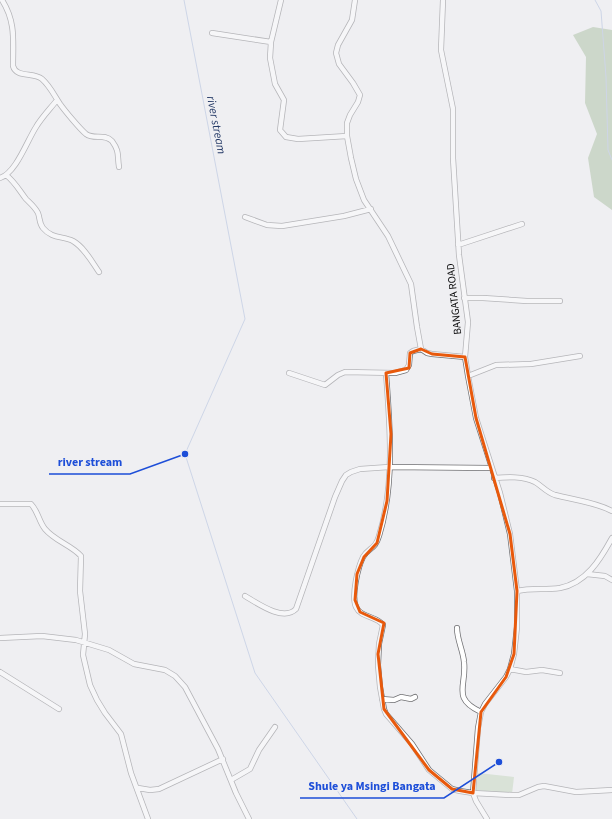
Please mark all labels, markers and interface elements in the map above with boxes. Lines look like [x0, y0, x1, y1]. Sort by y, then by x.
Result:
water label: river stream [202, 94, 230, 156]
street label: BANGATA ROAD [443, 262, 465, 335]
callout: river stream [49, 450, 130, 474]
text: river stream [58, 454, 122, 471]
callout: Shule ya Msingi Bangata [300, 774, 444, 798]
text: Shule ya Msingi Bangata [308, 778, 436, 795]

